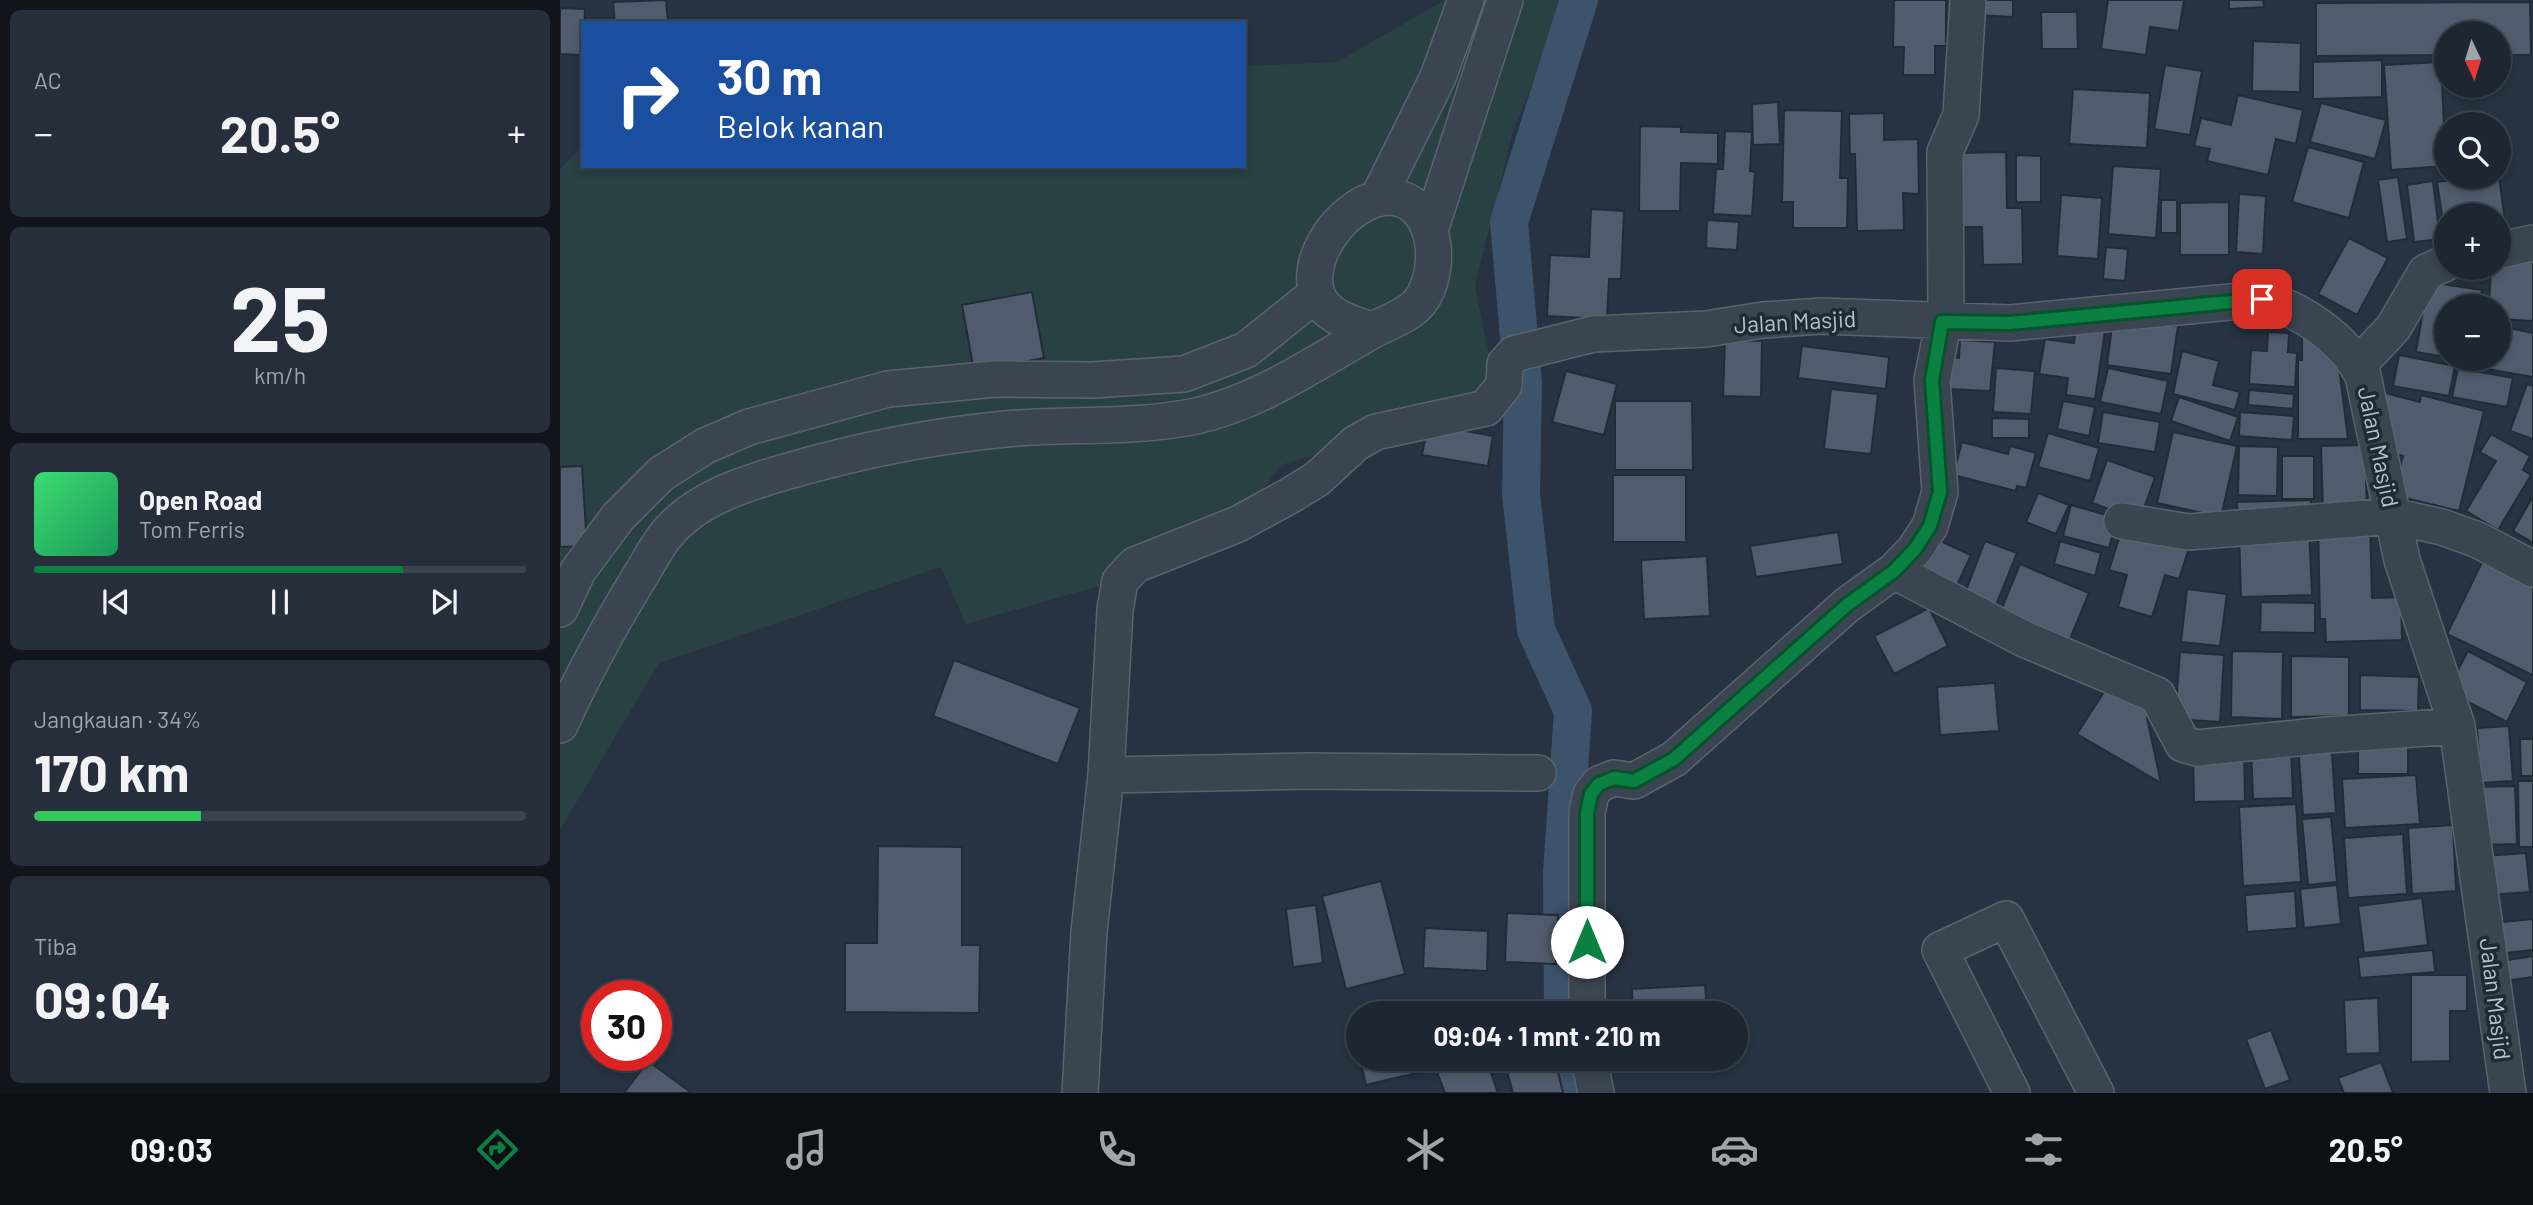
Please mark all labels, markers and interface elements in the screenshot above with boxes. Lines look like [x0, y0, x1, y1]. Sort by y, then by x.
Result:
north arrow [2434, 21, 2511, 98]
map controls [2434, 21, 2511, 371]
text: 30 m [717, 46, 822, 105]
icon: right [602, 49, 693, 140]
text: AC [34, 66, 62, 94]
text: 20.5° [220, 101, 340, 163]
text: Belok kanan [717, 106, 884, 144]
text: − [34, 109, 53, 155]
text: + [507, 109, 526, 155]
button: search [2434, 112, 2511, 189]
button: + [2434, 203, 2511, 280]
text: 25 [230, 261, 330, 370]
pin [2232, 269, 2292, 329]
icon: arrive [2243, 280, 2281, 318]
button: − [2434, 294, 2511, 371]
street label: Jalan Masjid [1733, 304, 1857, 338]
text: km/h [254, 361, 306, 389]
street label: Jalan Masjid [2353, 384, 2405, 510]
text: Open Road [139, 484, 262, 515]
text: Tom Ferris [139, 515, 245, 543]
icon: previous [97, 583, 135, 621]
icon: pause [261, 583, 299, 621]
icon: next [425, 583, 463, 621]
text: Jangkauan · 34% [34, 705, 201, 733]
text: 170 km [34, 740, 189, 802]
position arrow [1550, 905, 1624, 979]
text: Tiba [34, 932, 77, 960]
street label: Jalan Masjid [2475, 936, 2517, 1061]
text: 09:04 [34, 967, 171, 1029]
speed limit sign: 30 [581, 980, 672, 1071]
text: 09:04 · 1 mnt · 210 m [1433, 1020, 1661, 1051]
icon: directions [473, 1125, 522, 1174]
icon: music [782, 1125, 831, 1174]
icon: phone [1092, 1125, 1141, 1174]
icon: climate [1401, 1125, 1450, 1174]
icon: car [1710, 1125, 1759, 1174]
icon: filters [2019, 1125, 2068, 1174]
text: 09:03 [130, 1130, 213, 1168]
text: 20.5° [2329, 1130, 2403, 1168]

